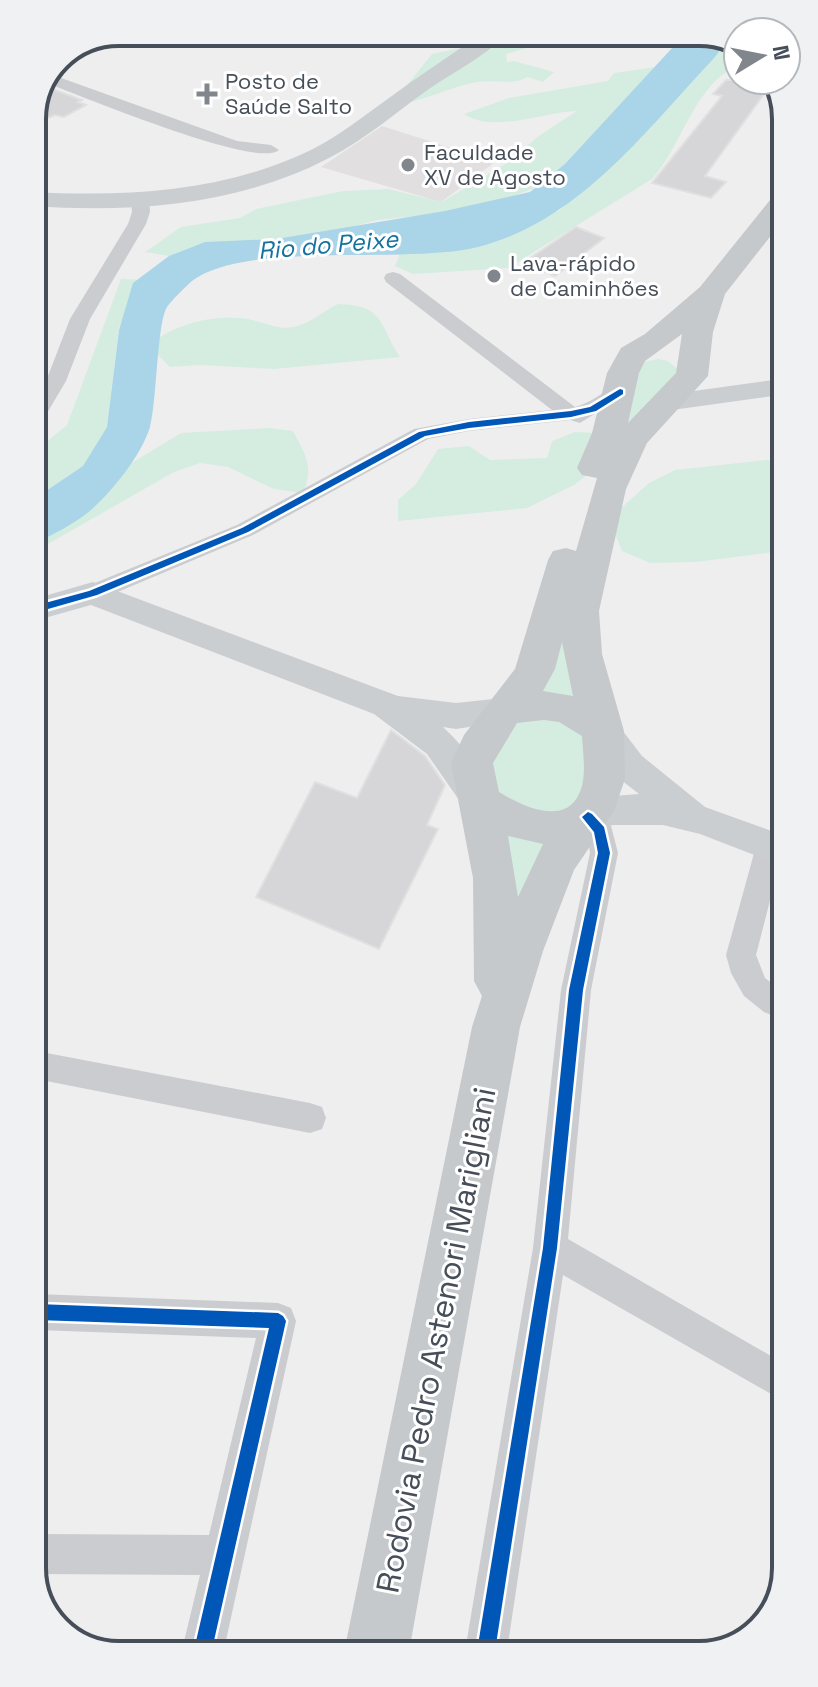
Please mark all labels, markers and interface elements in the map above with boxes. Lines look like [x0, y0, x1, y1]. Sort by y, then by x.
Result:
north arrow [722, 16, 802, 96]
text: N [767, 43, 797, 62]
place label: Posto de Saúde Salto [225, 67, 352, 120]
marker: Posto de Saúde Salto [196, 83, 218, 105]
place label: Faculdade XV de Agosto [424, 138, 566, 191]
marker: Faculdade XV de Agosto [399, 156, 417, 174]
water label: Rio do Peixe [257, 223, 400, 266]
place label: Lava-rápido de Caminhões [510, 249, 659, 302]
marker: Lava-rápido de Caminhões [485, 267, 503, 285]
street label: Rodovia Pedro Astenori Marigliani [367, 1084, 505, 1596]

